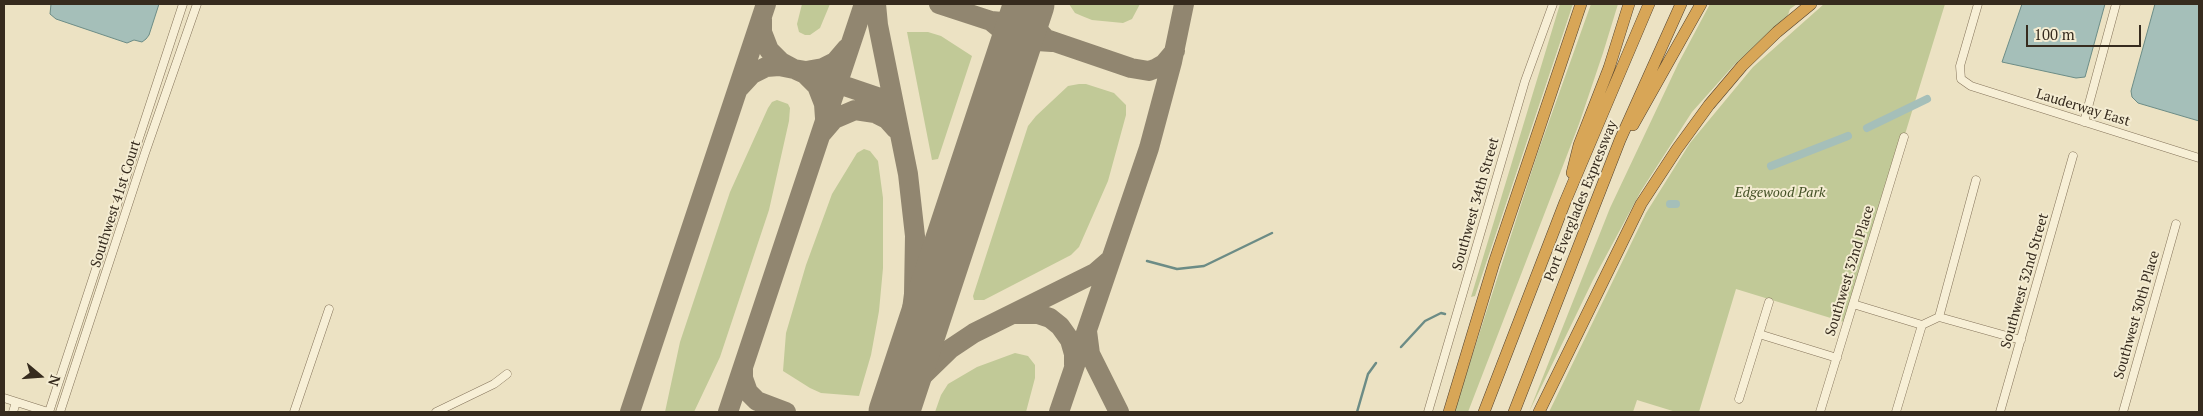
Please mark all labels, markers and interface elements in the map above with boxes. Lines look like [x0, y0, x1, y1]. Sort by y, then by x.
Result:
scale bar [2028, 15, 2143, 47]
text: 100 m [2034, 24, 2075, 44]
street label: Lauderway East [2034, 86, 2132, 130]
street label: Port Everglades Expressway [1541, 118, 1621, 284]
street label: Southwest 34th Street [1449, 136, 1503, 272]
street label: Southwest 41st Court [87, 138, 145, 270]
park label: Edgewood Park [1734, 185, 1826, 201]
street label: Southwest 32nd Place [1822, 204, 1878, 338]
street label: Southwest 32nd Street [1998, 211, 2052, 351]
street label: Southwest 30th Place [2111, 249, 2163, 381]
north arrow [15, 351, 65, 401]
text: N [44, 373, 65, 389]

